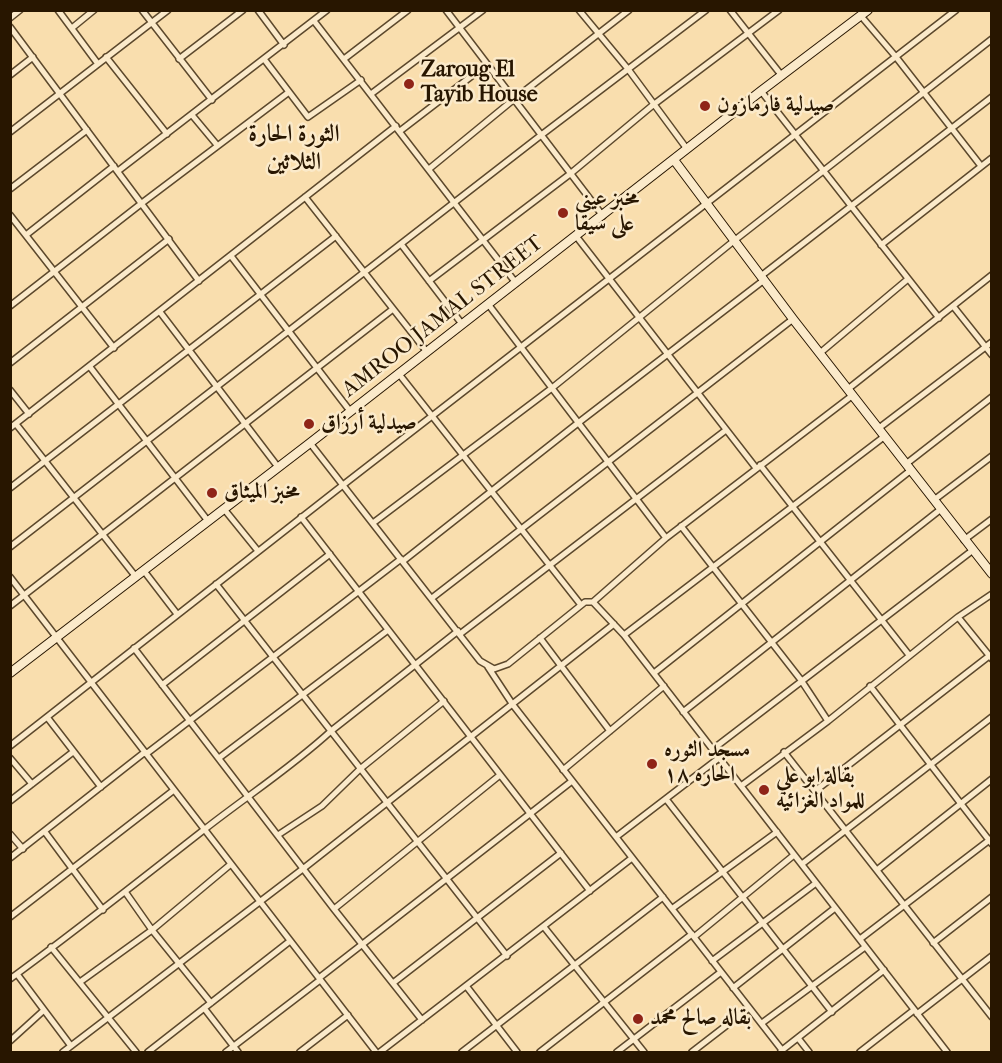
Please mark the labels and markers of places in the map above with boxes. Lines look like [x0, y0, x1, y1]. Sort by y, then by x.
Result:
place label: Zaroug El Tayib House [421, 58, 538, 110]
marker: Zaroug El Tayib House [402, 77, 416, 91]
place label: صيدلية فارمازون [717, 93, 834, 119]
marker: صيدلية فارمازون [698, 99, 712, 113]
place label: مخبز عيني على سيقا [575, 187, 639, 238]
marker: مخبز عيني على سيقا [556, 206, 570, 220]
place label: صيدلية أرزاق [321, 411, 417, 437]
marker: صيدلية أرزاق [302, 417, 316, 431]
place label: مخبز الميثاق [224, 480, 300, 506]
marker: مخبز الميثاق [205, 486, 219, 500]
place label: مسجد الثوره الحاره ١٨ [664, 738, 750, 790]
marker: مسجد الثوره الحاره ١٨ [645, 757, 659, 771]
place label: بقالة ابو علي للمواد الغزائيه [776, 764, 865, 816]
marker: بقالة ابو علي للمواد الغزائيه [757, 783, 771, 797]
place label: بقاله صالح محمد [650, 1006, 751, 1032]
marker: بقاله صالح محمد [631, 1012, 645, 1026]

